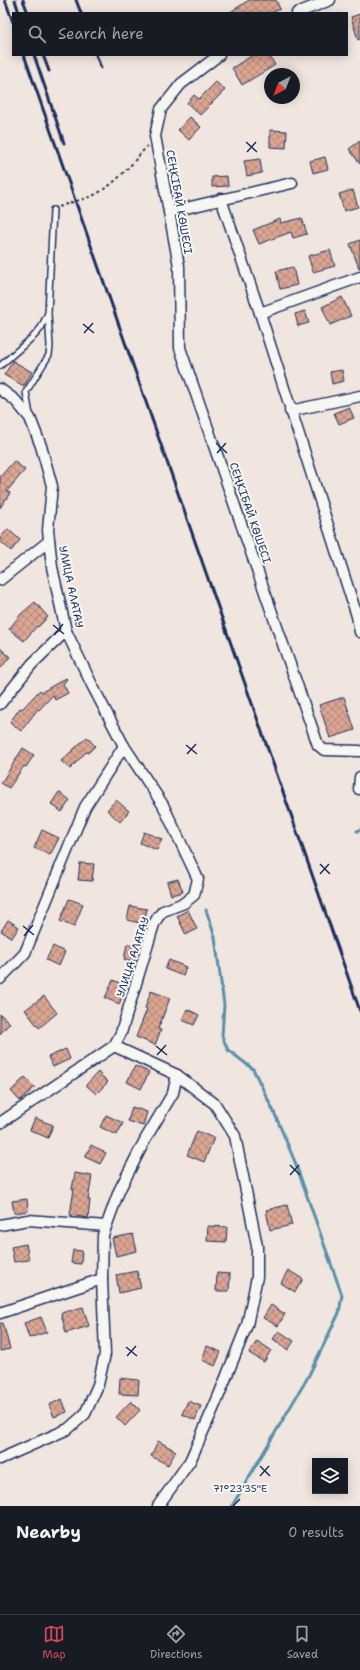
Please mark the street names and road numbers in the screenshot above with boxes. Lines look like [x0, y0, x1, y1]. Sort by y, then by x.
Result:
street label: СЕҢКІБАЙ КӨШЕСІ [162, 148, 197, 255]
street label: СЕҢКІБАЙ КӨШЕСІ [226, 460, 275, 565]
street label: УЛИЦА АЛАТАУ [55, 545, 87, 629]
street label: УЛИЦА АЛАТАУ [113, 915, 153, 999]

